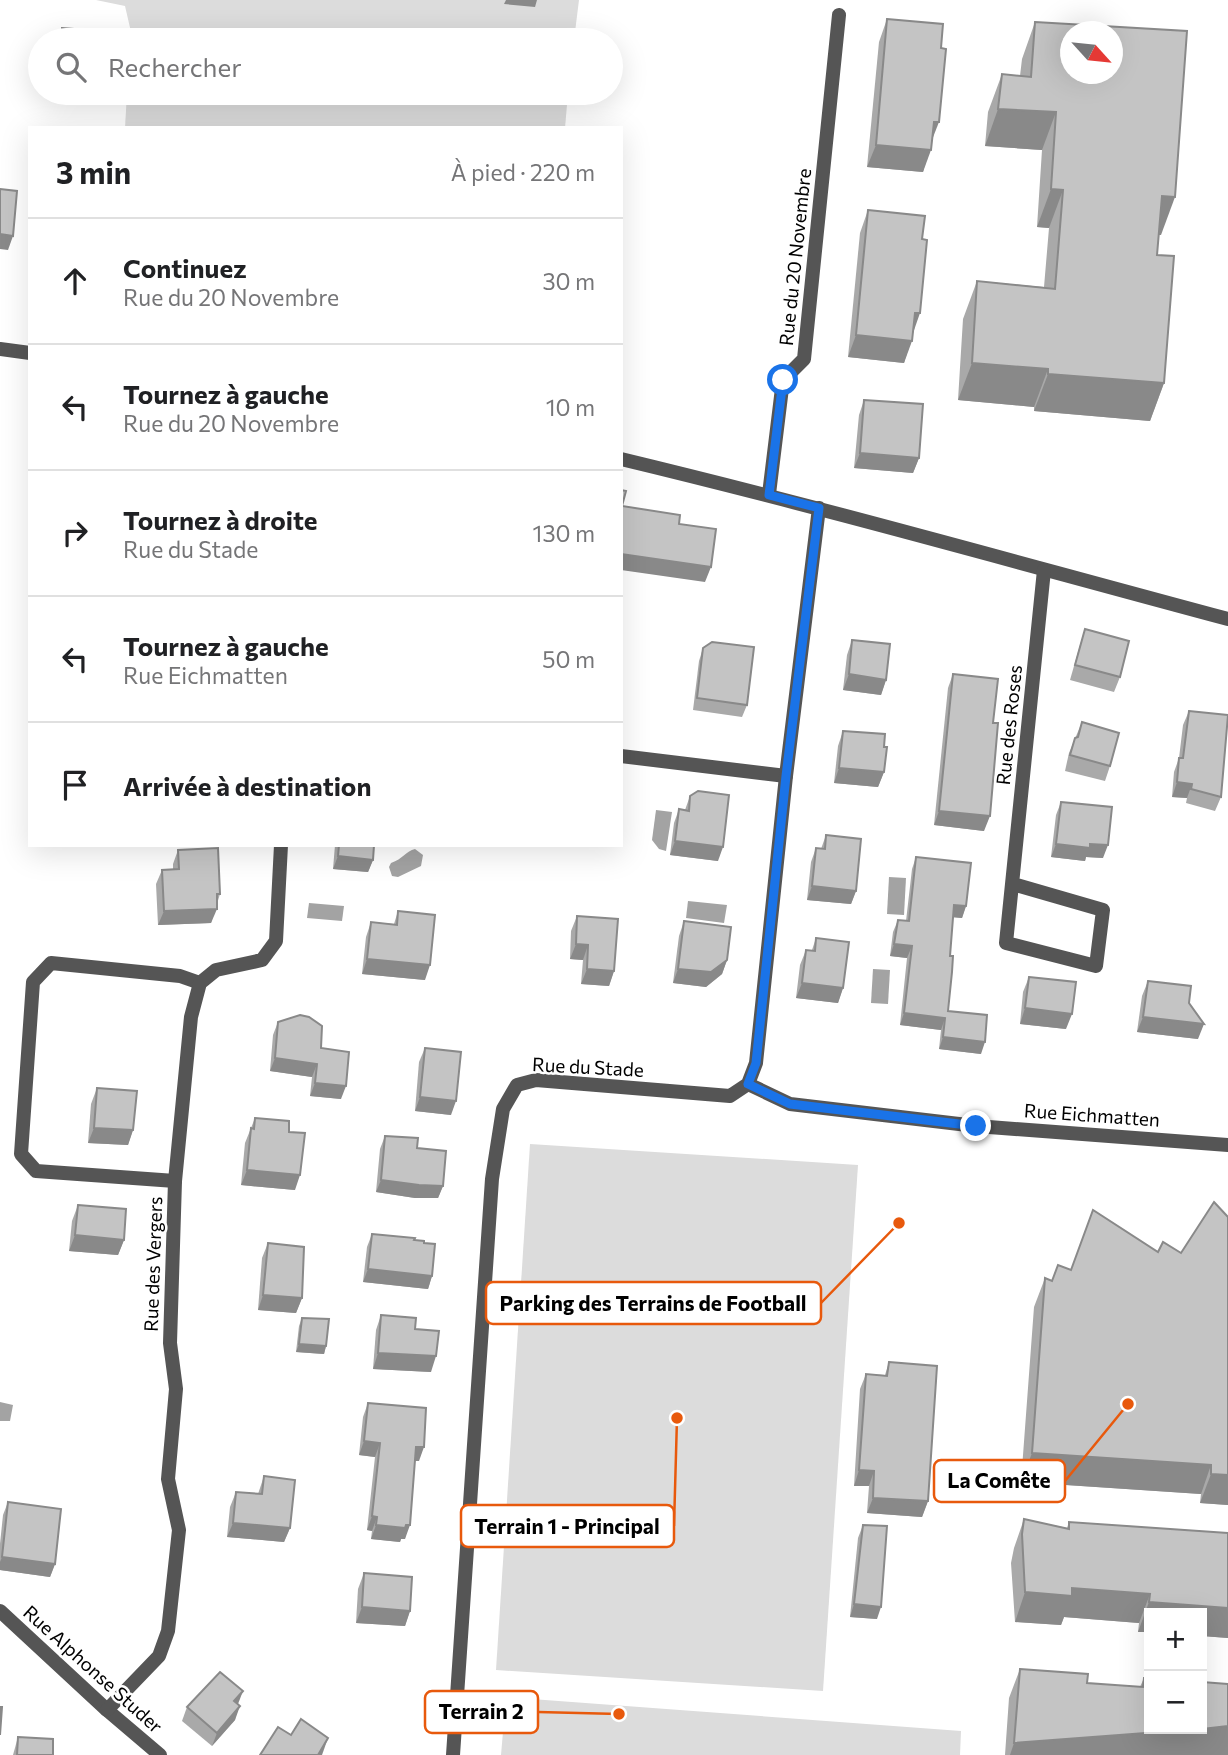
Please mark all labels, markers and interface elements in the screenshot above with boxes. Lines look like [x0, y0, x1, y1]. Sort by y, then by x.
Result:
north arrow [1060, 21, 1123, 84]
search box [28, 28, 623, 105]
icon: search [52, 48, 90, 86]
text: Rechercher [108, 51, 242, 82]
text: 3 min [56, 153, 131, 190]
text: À pied · 220 m [451, 158, 595, 186]
street label: Rue du 20 Novembre [774, 167, 815, 347]
text: Continuez [123, 252, 247, 283]
icon: ahead [56, 262, 94, 300]
text: 30 m [542, 267, 595, 295]
text: Rue du 20 Novembre [123, 283, 339, 311]
route start [767, 364, 798, 395]
text: Tournez à gauche [123, 378, 329, 409]
icon: left [56, 388, 94, 426]
text: 10 m [546, 393, 595, 421]
text: Rue du 20 Novembre [123, 409, 339, 437]
text: Tournez à droite [123, 504, 318, 535]
icon: right [56, 514, 94, 552]
text: 130 m [533, 519, 595, 547]
text: Rue du Stade [123, 535, 258, 563]
text: Tournez à gauche [123, 630, 329, 661]
icon: left [56, 640, 94, 678]
text: 50 m [542, 645, 595, 673]
text: Rue Eichmatten [123, 661, 288, 689]
street label: Rue des Roses [991, 664, 1026, 786]
icon: arrive [56, 766, 94, 804]
text: Arrivée à destination [123, 770, 371, 801]
street label: Rue du Stade [532, 1052, 644, 1081]
street label: Rue Eichmatten [1023, 1098, 1161, 1131]
route end [960, 1110, 991, 1141]
street label: Rue des Vergers [139, 1196, 166, 1332]
callout: Parking des Terrains de Football [486, 1282, 821, 1324]
text: Parking des Terrains de Football [499, 1290, 807, 1315]
callout: La Comête [934, 1460, 1065, 1502]
text: La Comête [947, 1467, 1051, 1492]
callout: Terrain 1 - Principal [461, 1505, 674, 1547]
text: Terrain 1 - Principal [474, 1513, 660, 1538]
street label: Rue Alphonse Studer [19, 1600, 168, 1737]
map controls [1144, 1608, 1207, 1734]
button: + [1144, 1608, 1207, 1671]
button: − [1144, 1671, 1207, 1734]
callout: Terrain 2 [425, 1691, 538, 1733]
text: Terrain 2 [438, 1698, 524, 1723]

